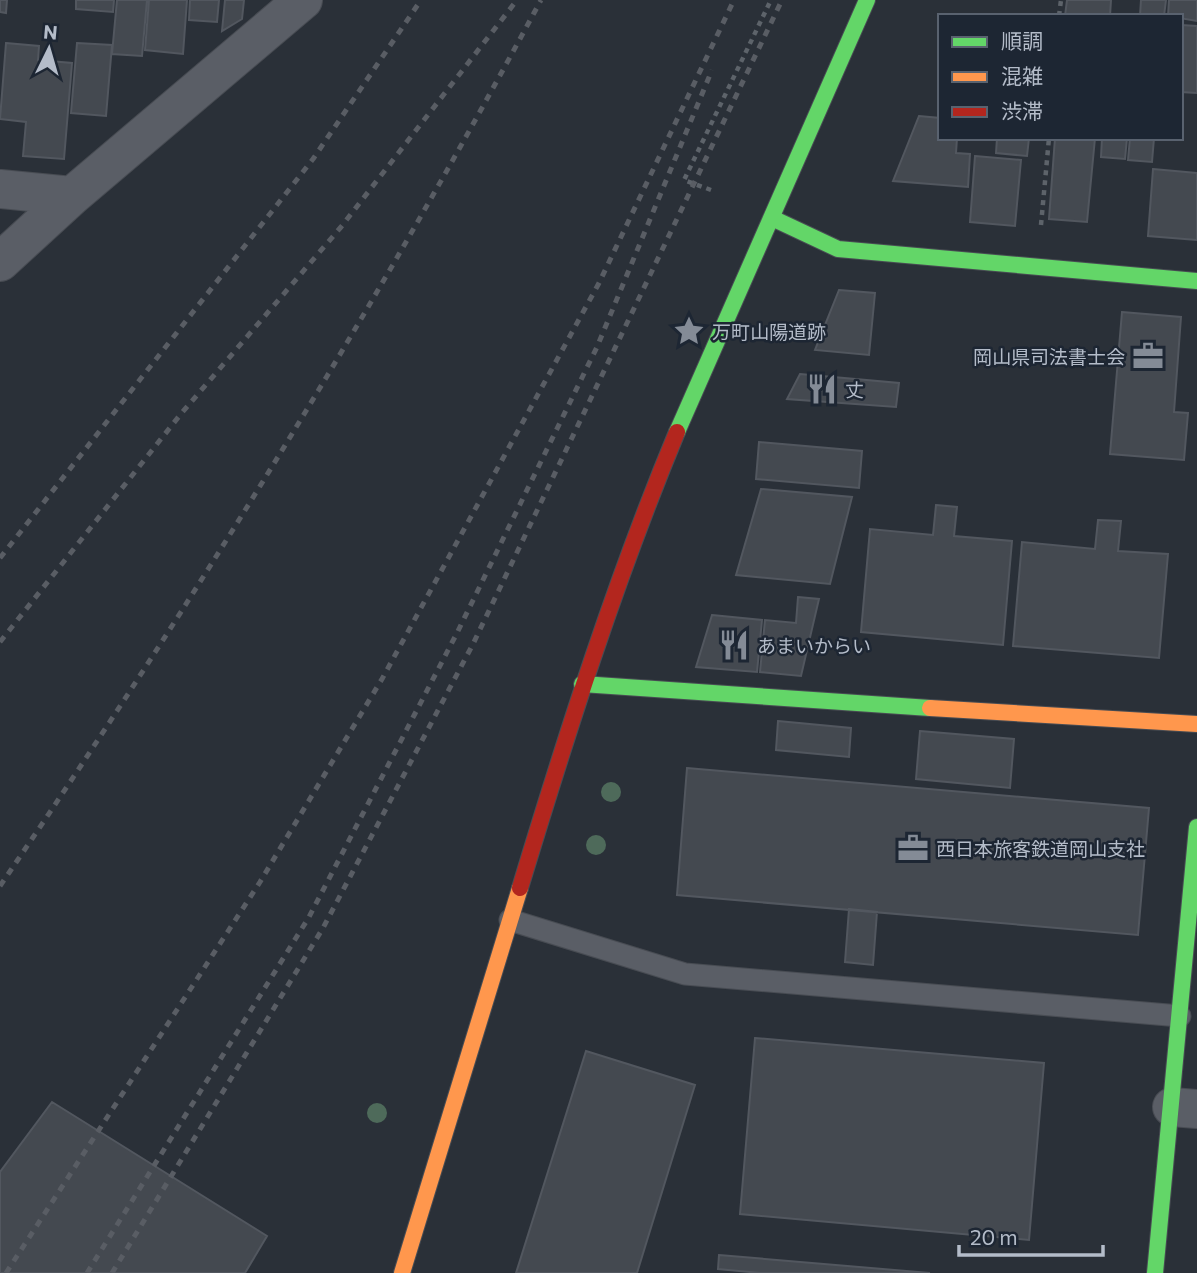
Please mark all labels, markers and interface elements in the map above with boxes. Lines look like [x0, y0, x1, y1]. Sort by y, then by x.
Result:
north arrow [14, 14, 84, 84]
legend [938, 14, 1183, 140]
text: N [42, 19, 59, 44]
text: 順調 [1001, 28, 1043, 53]
text: 混雑 [1001, 63, 1043, 88]
text: 渋滞 [1001, 98, 1043, 123]
place icon: 万町山陽道跡 [672, 314, 706, 348]
place label: 万町山陽道跡 [712, 320, 826, 343]
office icon: 岡山県司法書士会 [1131, 339, 1165, 373]
place label: 岡山県司法書士会 [973, 345, 1125, 368]
restaurant icon: 丈 [805, 372, 839, 406]
place label: 丈 [845, 378, 864, 401]
restaurant icon: あまいからい [717, 628, 751, 662]
place label: あまいからい [757, 634, 871, 657]
office icon: 西日本旅客鉄道岡山支社 [896, 831, 930, 865]
place label: 西日本旅客鉄道岡山支社 [936, 837, 1145, 860]
scale bar [959, 1214, 1102, 1258]
text: 20 m [970, 1224, 1018, 1249]

